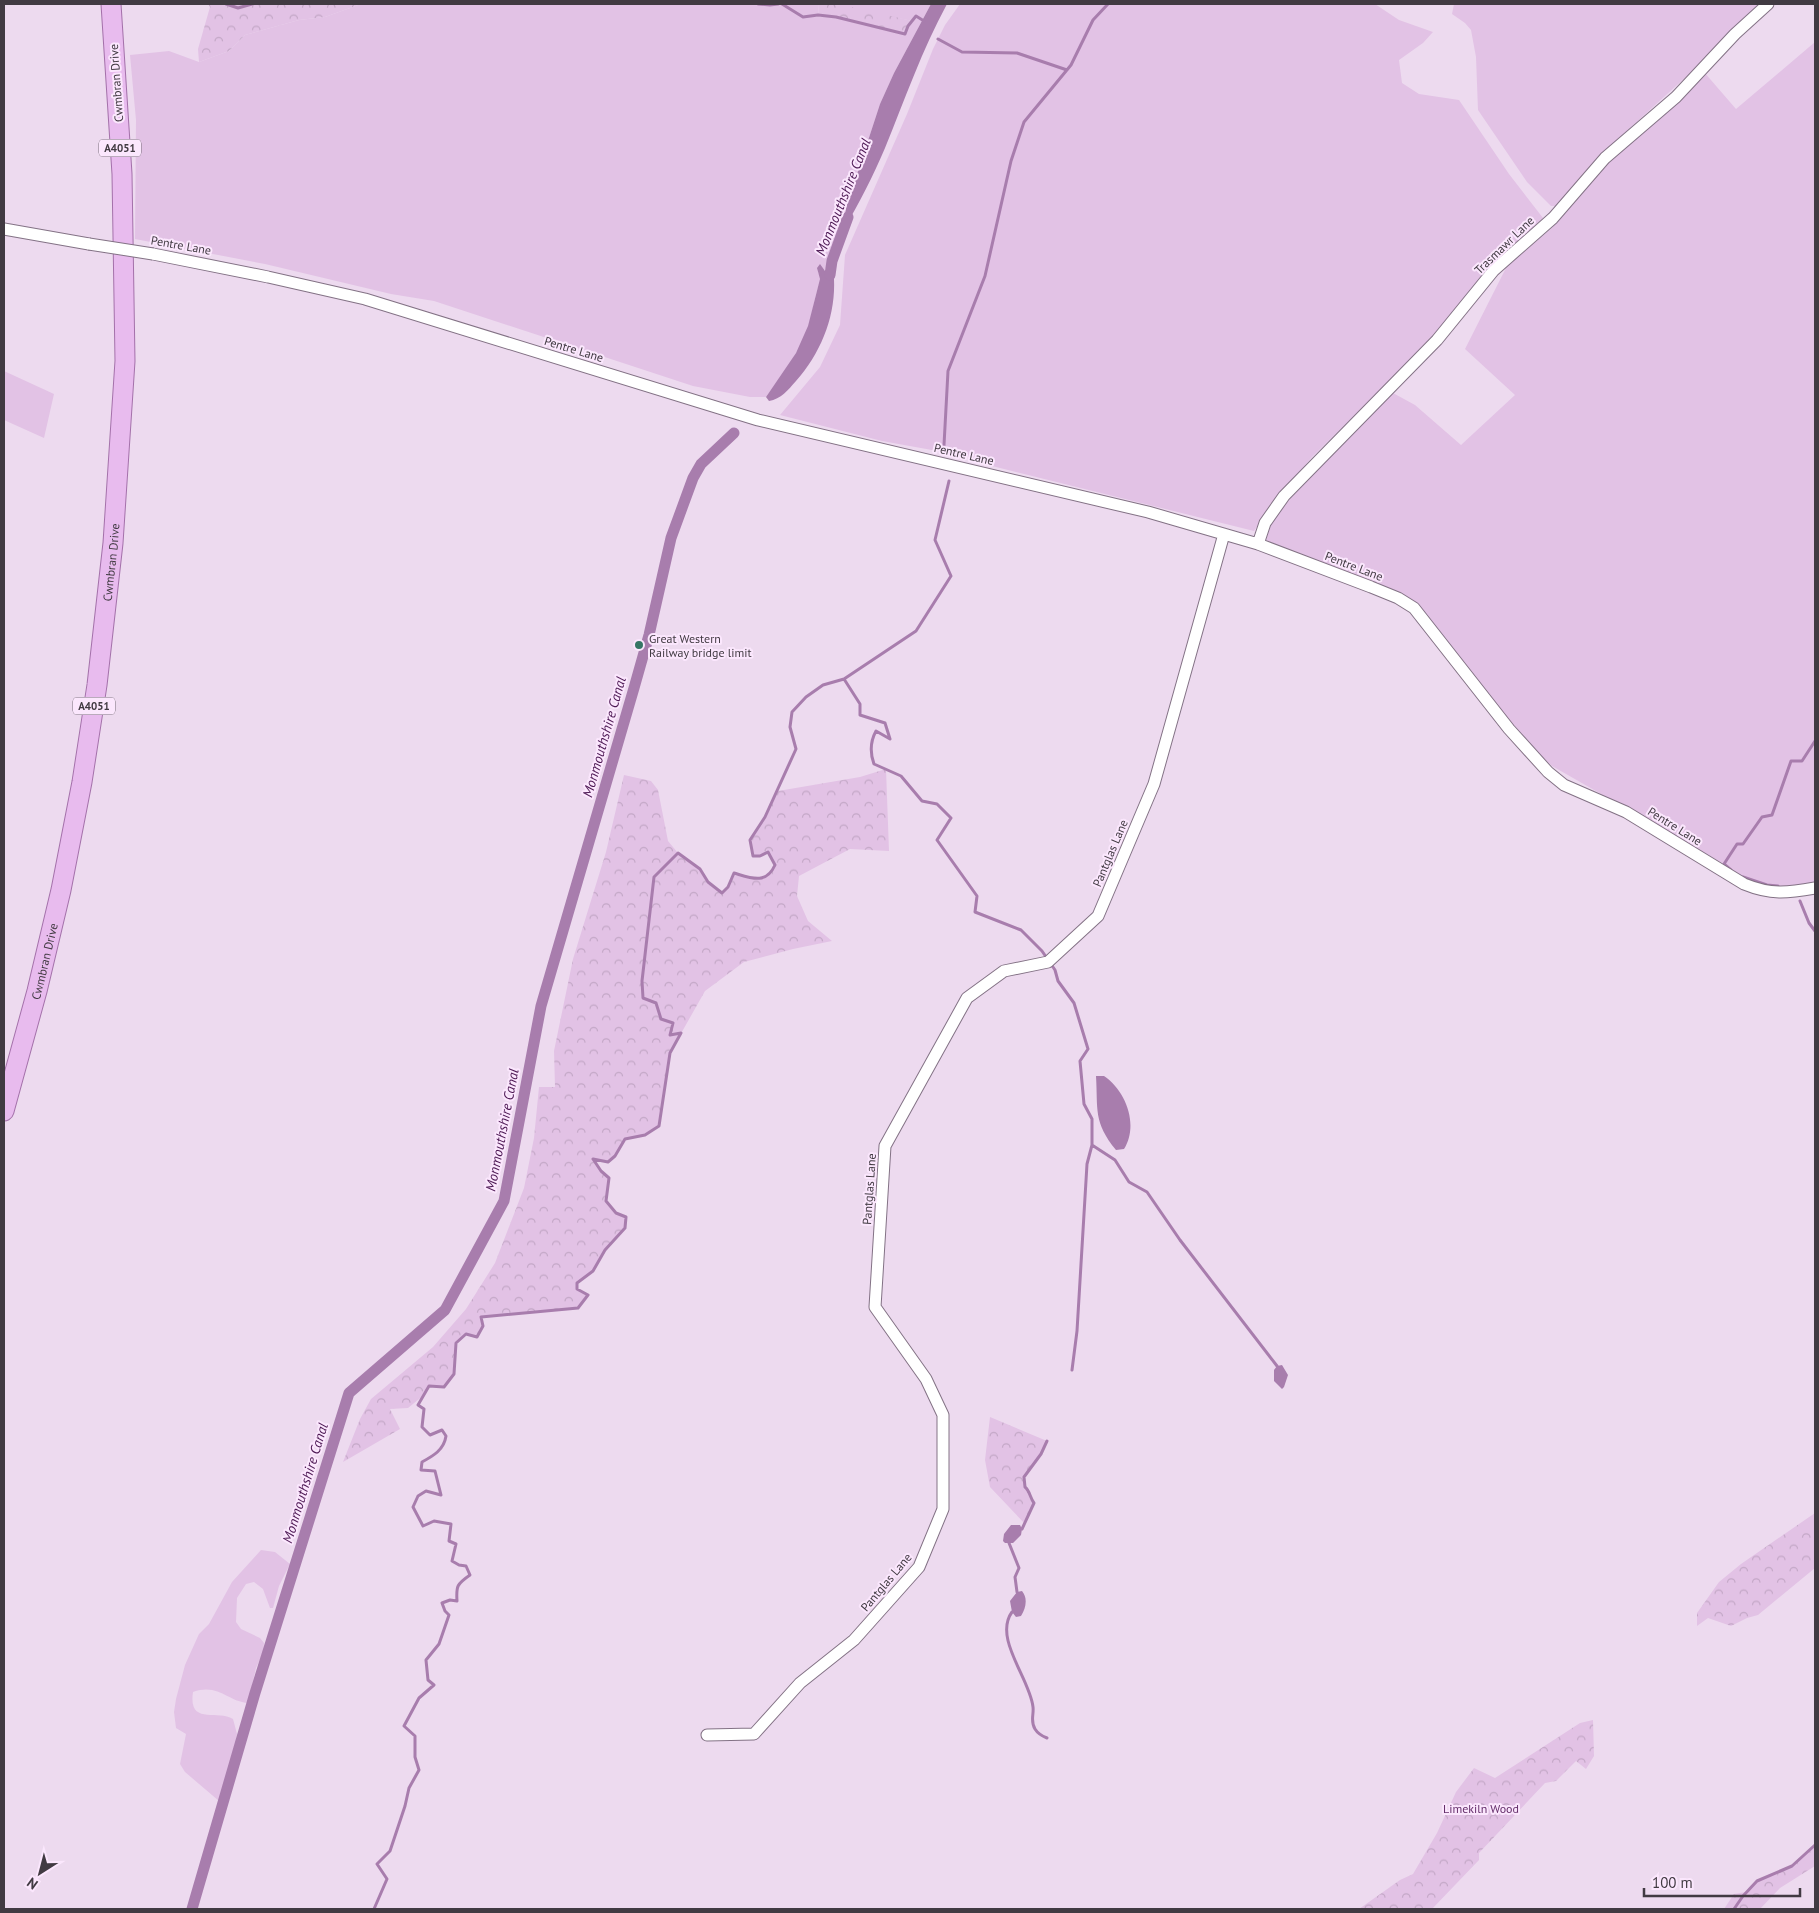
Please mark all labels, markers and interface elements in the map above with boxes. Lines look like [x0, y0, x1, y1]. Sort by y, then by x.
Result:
street label: Cwmbran Drive [106, 44, 126, 122]
water label: Monmouthshire Canal [811, 136, 875, 258]
road number: A4051 [99, 140, 141, 156]
street label: Trasmawr Lane [1471, 213, 1537, 277]
street label: Pentre Lane [150, 232, 212, 258]
street label: Pentre Lane [543, 333, 605, 365]
street label: Pentre Lane [933, 440, 995, 468]
street label: Cwmbran Drive [99, 523, 122, 602]
street label: Pentre Lane [1323, 548, 1385, 584]
place label: Great Western Railway bridge limit [649, 631, 752, 660]
marker: Great Western Railway bridge limit [633, 639, 645, 651]
water label: Monmouthshire Canal [578, 674, 630, 799]
road number: A4051 [73, 698, 115, 714]
street label: Pentre Lane [1645, 803, 1705, 849]
street label: Pantglas Lane [1089, 817, 1131, 889]
street label: Cwmbran Drive [27, 921, 60, 1001]
water label: Monmouthshire Canal [481, 1067, 523, 1193]
street label: Pantglas Lane [859, 1153, 879, 1225]
water label: Monmouthshire Canal [278, 1421, 332, 1545]
street label: Pantglas Lane [857, 1550, 915, 1614]
park label: Limekiln Wood [1443, 1801, 1519, 1816]
north arrow [15, 1848, 65, 1898]
scale bar [1644, 1866, 1800, 1898]
text: 100 m [1652, 1873, 1693, 1892]
text: N [23, 1874, 41, 1894]

